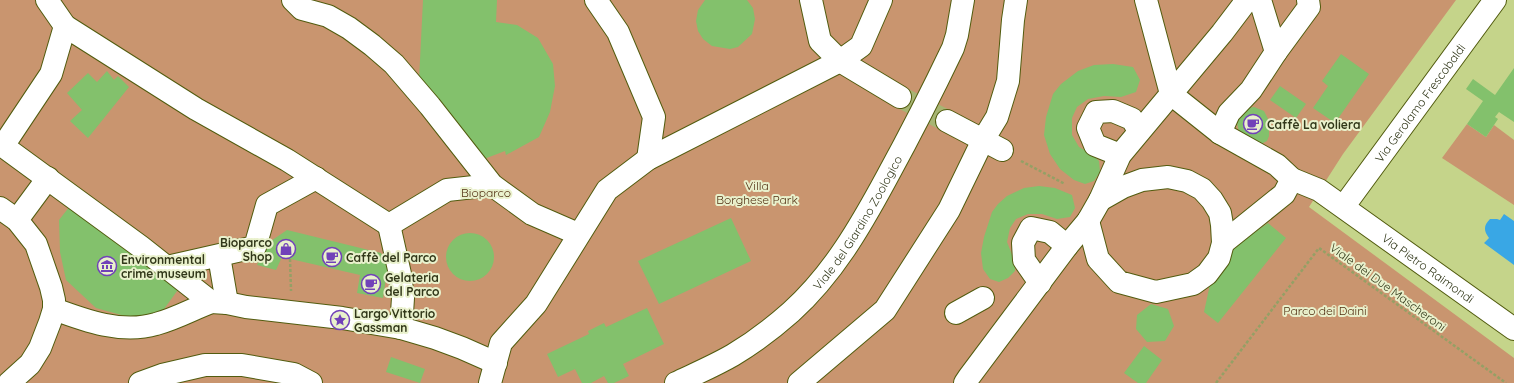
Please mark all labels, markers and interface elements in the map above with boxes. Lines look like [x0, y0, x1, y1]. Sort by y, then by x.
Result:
street label: Via Gerolamo Frescobaldi [1371, 41, 1468, 165]
cafe icon: Caffè La voliera [1242, 113, 1264, 135]
place label: Caffè La voliera [1267, 117, 1361, 132]
street label: Viale del Giardino Zoologico [809, 153, 905, 293]
park label: Villa Borghese Park [716, 178, 798, 207]
park label: Bioparco [461, 185, 511, 200]
street label: Via Pietro Raimondi [1379, 230, 1477, 306]
place label: Bioparco Shop [220, 235, 272, 264]
shop icon: Bioparco Shop [275, 238, 297, 260]
street label: Viale dei Due Mascheroni [1327, 240, 1449, 334]
cafe icon: Caffè del Parco [321, 246, 343, 268]
place label: Caffè del Parco [346, 250, 437, 265]
place label: Environmental crime museum [121, 252, 206, 281]
museum icon: Environmental crime museum [96, 255, 118, 277]
place label: Gelateria del Parco [385, 270, 440, 299]
cafe icon: Gelateria del Parco [360, 273, 382, 295]
park label: Parco dei Daini [1283, 303, 1367, 318]
place label: Largo Vittorio Gassman [354, 306, 436, 335]
place icon: Largo Vittorio Gassman [329, 309, 351, 331]

